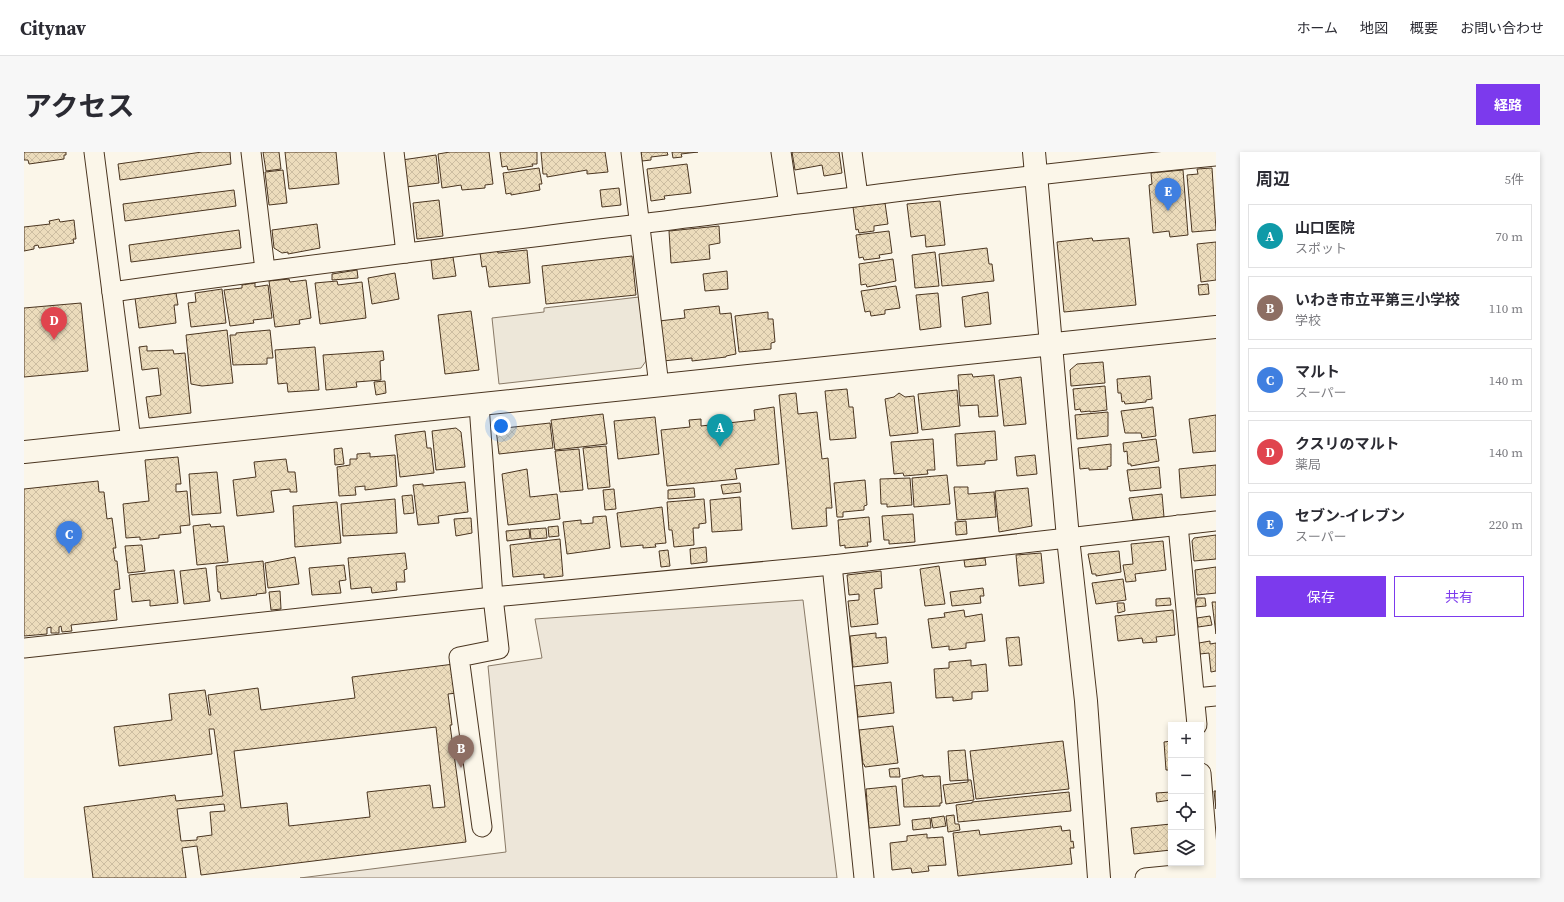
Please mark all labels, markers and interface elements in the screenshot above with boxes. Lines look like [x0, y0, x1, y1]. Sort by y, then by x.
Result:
text: Citynav [20, 15, 86, 41]
text: ホーム [1296, 18, 1338, 38]
text: 地図 [1360, 18, 1388, 38]
text: 概要 [1410, 18, 1438, 38]
text: お問い合わせ [1460, 18, 1544, 38]
button: 経路 [1476, 84, 1540, 125]
text: アクセス [24, 87, 135, 125]
text: 周辺 [1256, 167, 1290, 191]
text: 5件 [1504, 171, 1524, 188]
pin: E [1155, 178, 1181, 211]
text: 山口医院 [1295, 217, 1355, 238]
text: A [1266, 228, 1274, 245]
text: 70 m [1495, 228, 1523, 245]
text: スポット [1295, 240, 1347, 257]
text: いわき市立平第三小学校 [1295, 289, 1460, 310]
text: B [1266, 300, 1274, 317]
text: 110 m [1489, 300, 1523, 317]
pin: D [41, 307, 67, 340]
text: 学校 [1295, 312, 1321, 329]
text: マルト [1295, 361, 1340, 382]
text: C [1266, 372, 1274, 389]
text: 140 m [1489, 372, 1523, 389]
text: スーパー [1295, 384, 1347, 401]
pin: A [707, 414, 733, 447]
your location [491, 416, 511, 436]
text: クスリのマルト [1295, 433, 1400, 454]
text: D [1265, 444, 1275, 461]
text: 140 m [1489, 444, 1523, 461]
text: 薬局 [1295, 456, 1321, 473]
text: セブン-イレブン [1295, 505, 1405, 526]
text: E [1266, 516, 1274, 533]
text: 220 m [1489, 516, 1523, 533]
pin: C [56, 521, 82, 554]
text: スーパー [1295, 528, 1347, 545]
button: 保存 [1256, 576, 1386, 617]
button: 共有 [1394, 576, 1524, 617]
map controls [1168, 722, 1204, 866]
button: + [1168, 722, 1204, 758]
pin: B [448, 735, 474, 768]
button: − [1168, 758, 1204, 794]
button: locate [1168, 794, 1204, 830]
button: layers [1168, 830, 1204, 866]

